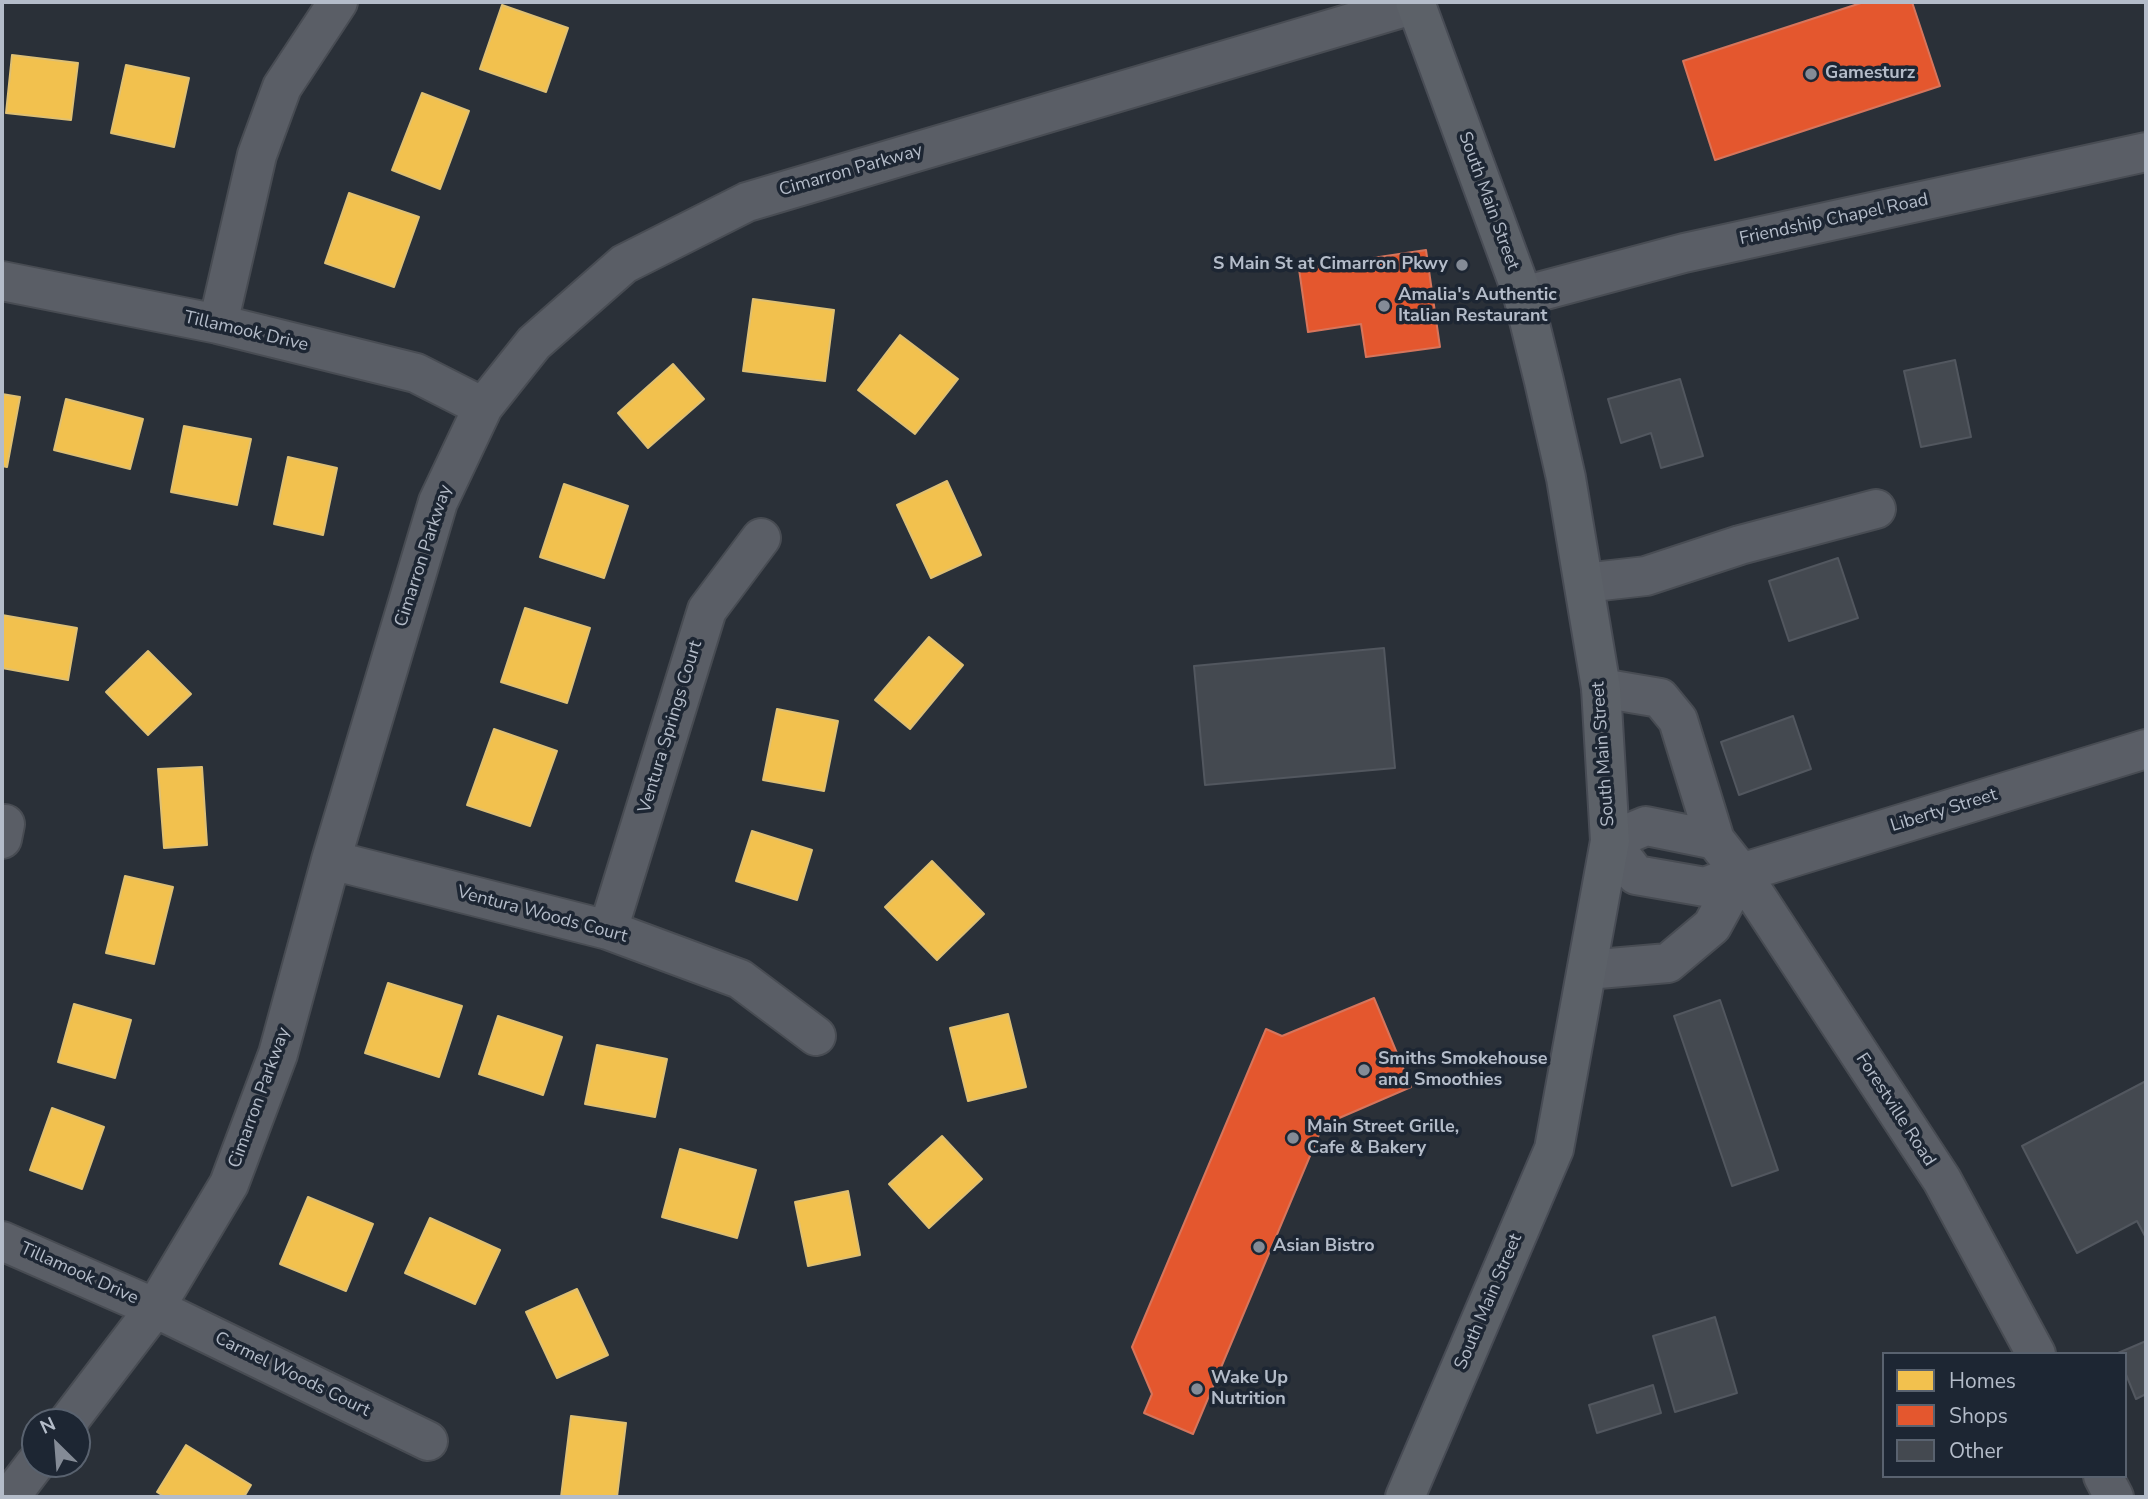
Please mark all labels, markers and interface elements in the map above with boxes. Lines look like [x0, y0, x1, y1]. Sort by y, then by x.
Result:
place label: Gamesturz [1825, 63, 1915, 85]
marker: Gamesturz [1803, 66, 1819, 82]
street label: South Main Street [1453, 129, 1523, 273]
street label: Cimarron Parkway [777, 140, 925, 202]
street label: Friendship Chapel Road [1738, 189, 1930, 251]
place label: S Main St at Cimarron Pkwy [1213, 254, 1448, 276]
marker: S Main St at Cimarron Pkwy [1454, 257, 1470, 273]
place label: Amalia's Authentic Italian Restaurant [1398, 285, 1557, 328]
marker: Amalia's Authentic Italian Restaurant [1376, 298, 1392, 314]
street label: Tillamook Drive [182, 307, 310, 357]
street label: Cimarron Parkway [391, 482, 457, 630]
street label: Ventura Springs Court [634, 638, 708, 816]
street label: South Main Street [1588, 681, 1620, 827]
street label: Liberty Street [1888, 785, 2000, 837]
street label: Ventura Woods Court [454, 882, 630, 948]
street label: Cimarron Parkway [225, 1025, 295, 1171]
place label: Smiths Smokehouse and Smoothies [1378, 1049, 1547, 1092]
street label: Forestville Road [1850, 1049, 1940, 1171]
marker: Smiths Smokehouse and Smoothies [1356, 1062, 1372, 1078]
place label: Main Street Grille, Cafe & Bakery [1307, 1117, 1459, 1160]
marker: Main Street Grille, Cafe & Bakery [1285, 1130, 1301, 1146]
street label: South Main Street [1451, 1231, 1527, 1373]
place label: Asian Bistro [1273, 1236, 1375, 1258]
street label: Tillamook Drive [17, 1238, 141, 1310]
marker: Asian Bistro [1251, 1239, 1267, 1255]
street label: Carmel Woods Court [211, 1328, 373, 1422]
legend [1882, 1352, 2127, 1478]
text: Homes [1949, 1367, 2016, 1395]
place label: Wake Up Nutrition [1211, 1368, 1288, 1410]
marker: Wake Up Nutrition [1189, 1381, 1205, 1397]
text: Shops [1949, 1402, 2008, 1430]
north arrow [21, 1408, 91, 1478]
text: N [36, 1411, 60, 1441]
text: Other [1949, 1437, 2003, 1465]

